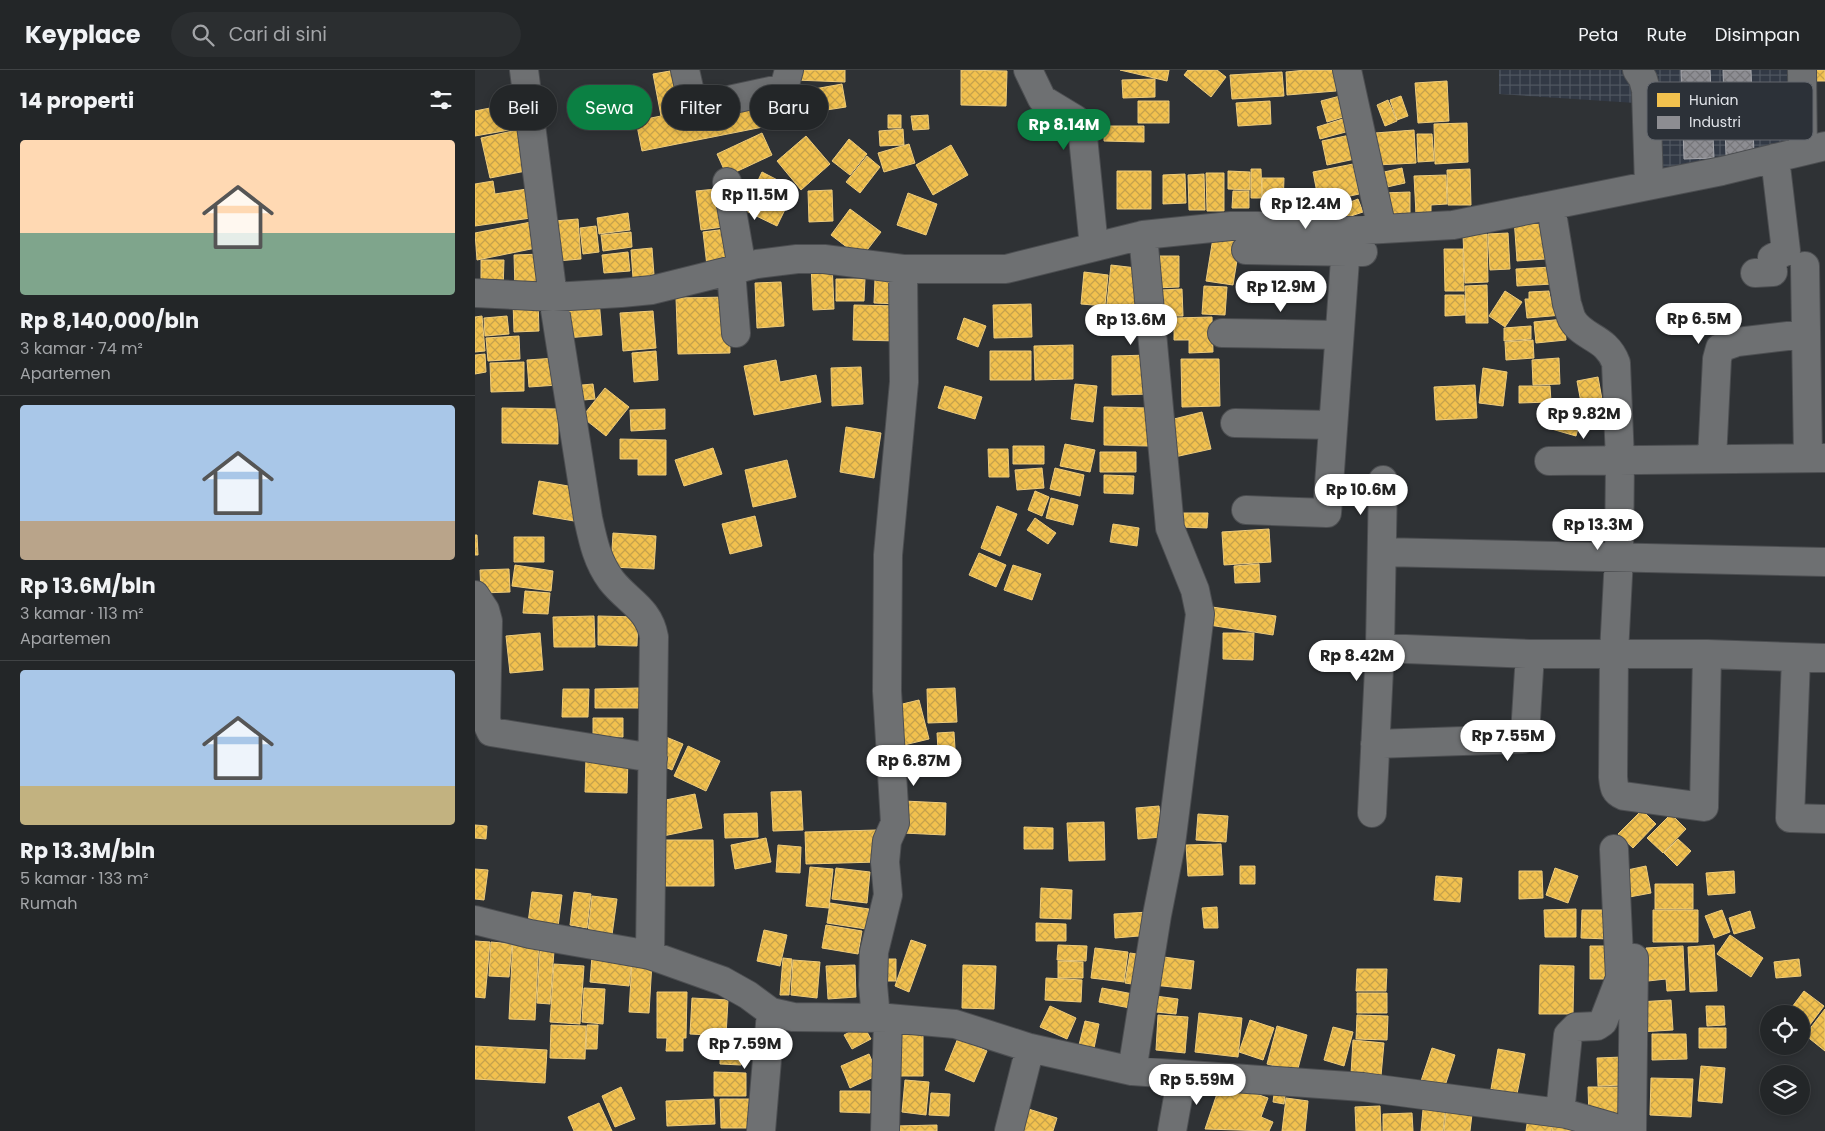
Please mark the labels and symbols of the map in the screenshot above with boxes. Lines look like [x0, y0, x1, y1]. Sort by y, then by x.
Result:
legend [1647, 82, 1813, 140]
text: Hunian [1689, 90, 1738, 110]
pin: Rp 8.14M [1012, 108, 1116, 151]
text: Industri [1689, 112, 1741, 132]
pin: Rp 11.5M [703, 178, 807, 221]
pin: Rp 12.4M [1254, 188, 1358, 230]
pin: Rp 12.9M [1229, 270, 1333, 313]
pin: Rp 6.5M [1653, 302, 1745, 345]
pin: Rp 13.6M [1079, 304, 1183, 346]
pin: Rp 9.82M [1532, 398, 1636, 440]
pin: Rp 10.6M [1309, 474, 1413, 516]
pin: Rp 13.3M [1546, 508, 1650, 551]
pin: Rp 8.42M [1305, 640, 1409, 682]
pin: Rp 7.55M [1456, 720, 1560, 762]
pin: Rp 6.87M [862, 744, 966, 787]
pin: Rp 7.59M [693, 1028, 797, 1070]
pin: Rp 5.59M [1145, 1064, 1249, 1106]

